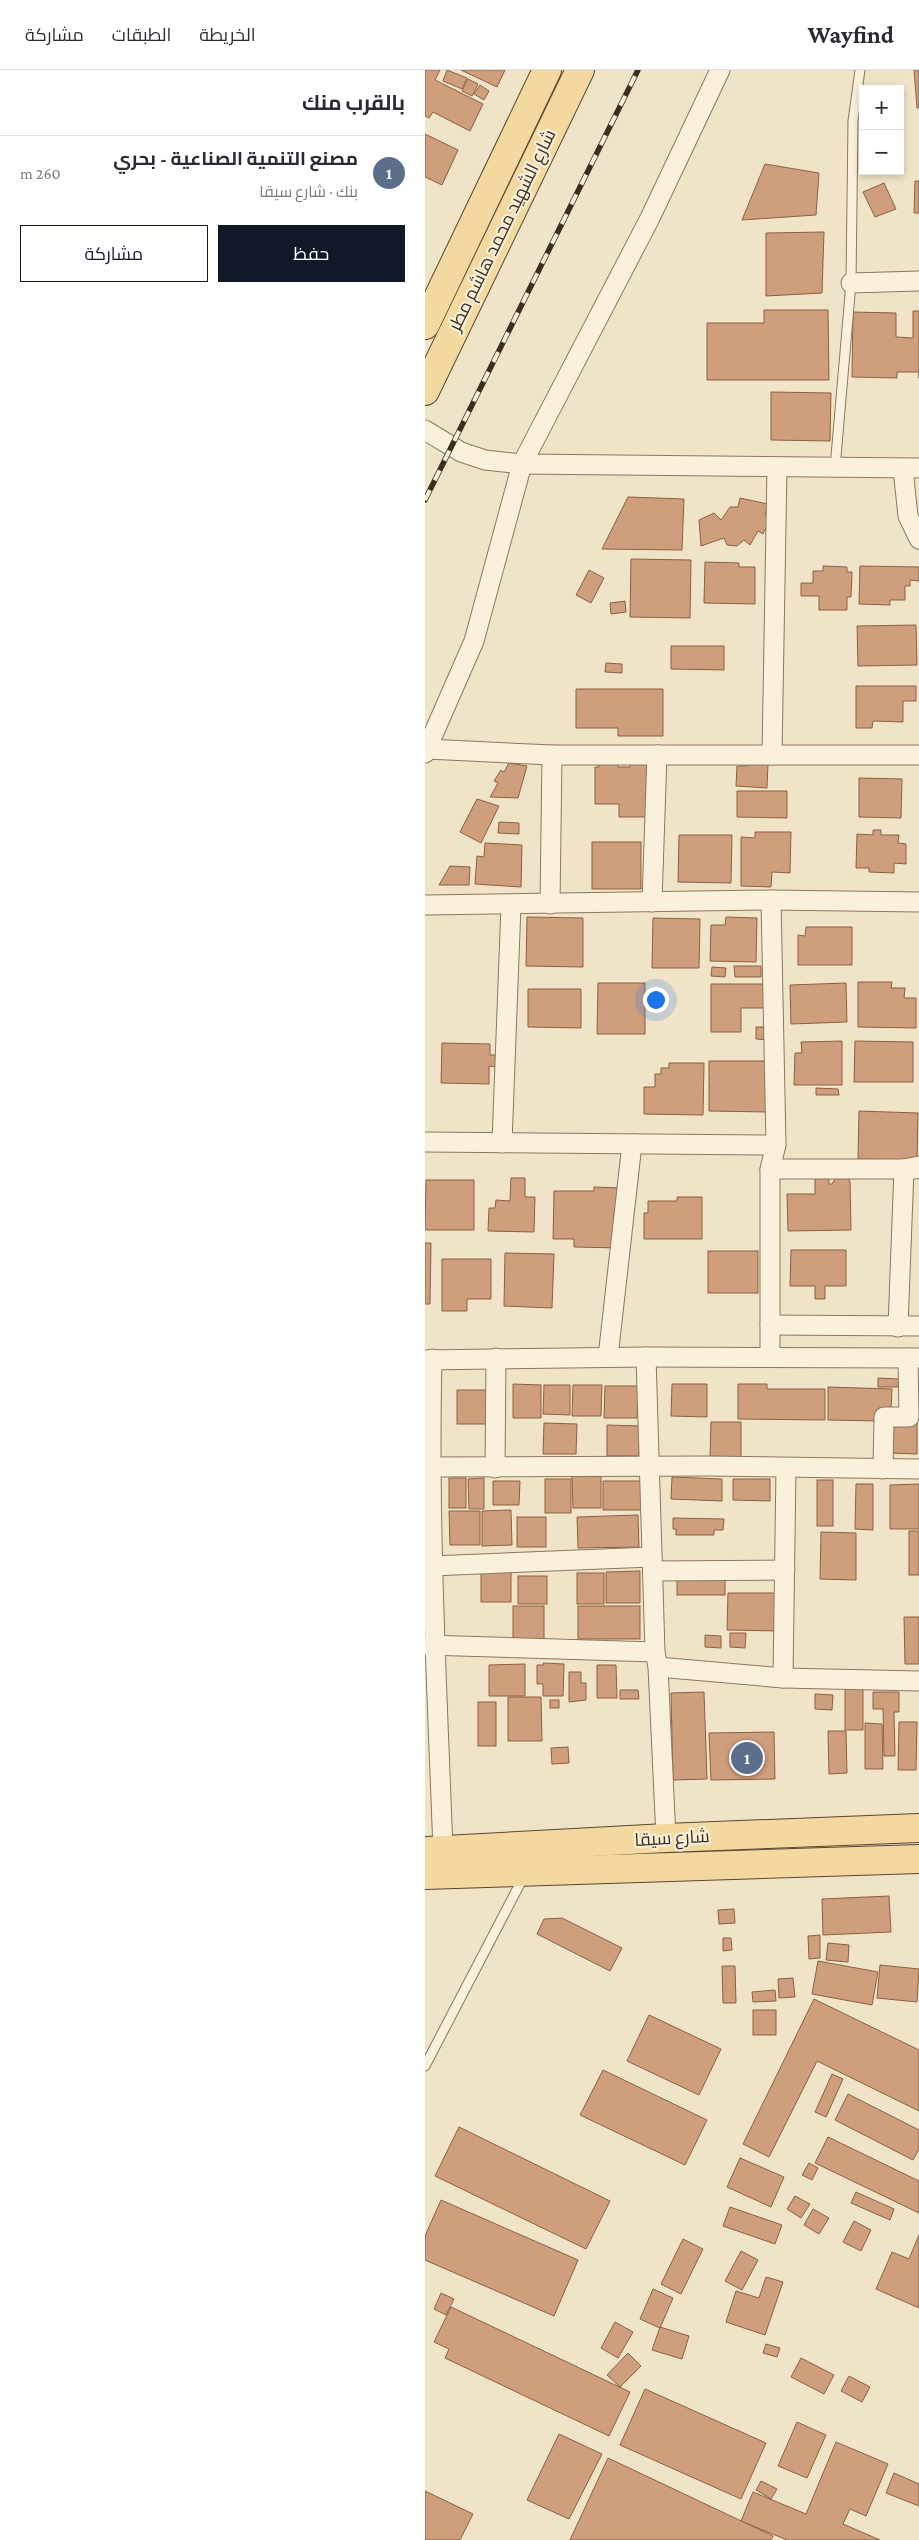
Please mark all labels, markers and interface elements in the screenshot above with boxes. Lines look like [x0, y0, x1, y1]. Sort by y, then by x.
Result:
text: Wayfind [808, 21, 894, 48]
text: مشاركة [25, 25, 84, 45]
text: الطبقات [112, 25, 171, 45]
text: الخريطة [199, 25, 256, 45]
map controls [859, 85, 904, 175]
button: + [859, 85, 904, 130]
text: بالقرب منك [302, 91, 405, 115]
street label: شارع الشهيد محمد هاشم مطر [444, 126, 561, 336]
button: − [859, 130, 904, 175]
text: مصنع التنمية الصناعية - بحري [113, 148, 358, 169]
text: 260 m [20, 165, 61, 182]
text: 1 [386, 165, 392, 182]
text: بنك · شارع سيقا [259, 183, 358, 200]
button: مشاركة [20, 225, 208, 282]
button: حفظ [218, 225, 405, 282]
your location [643, 987, 669, 1013]
pin: 1 [731, 1739, 763, 1777]
street label: شارع سيقا [634, 1826, 710, 1852]

